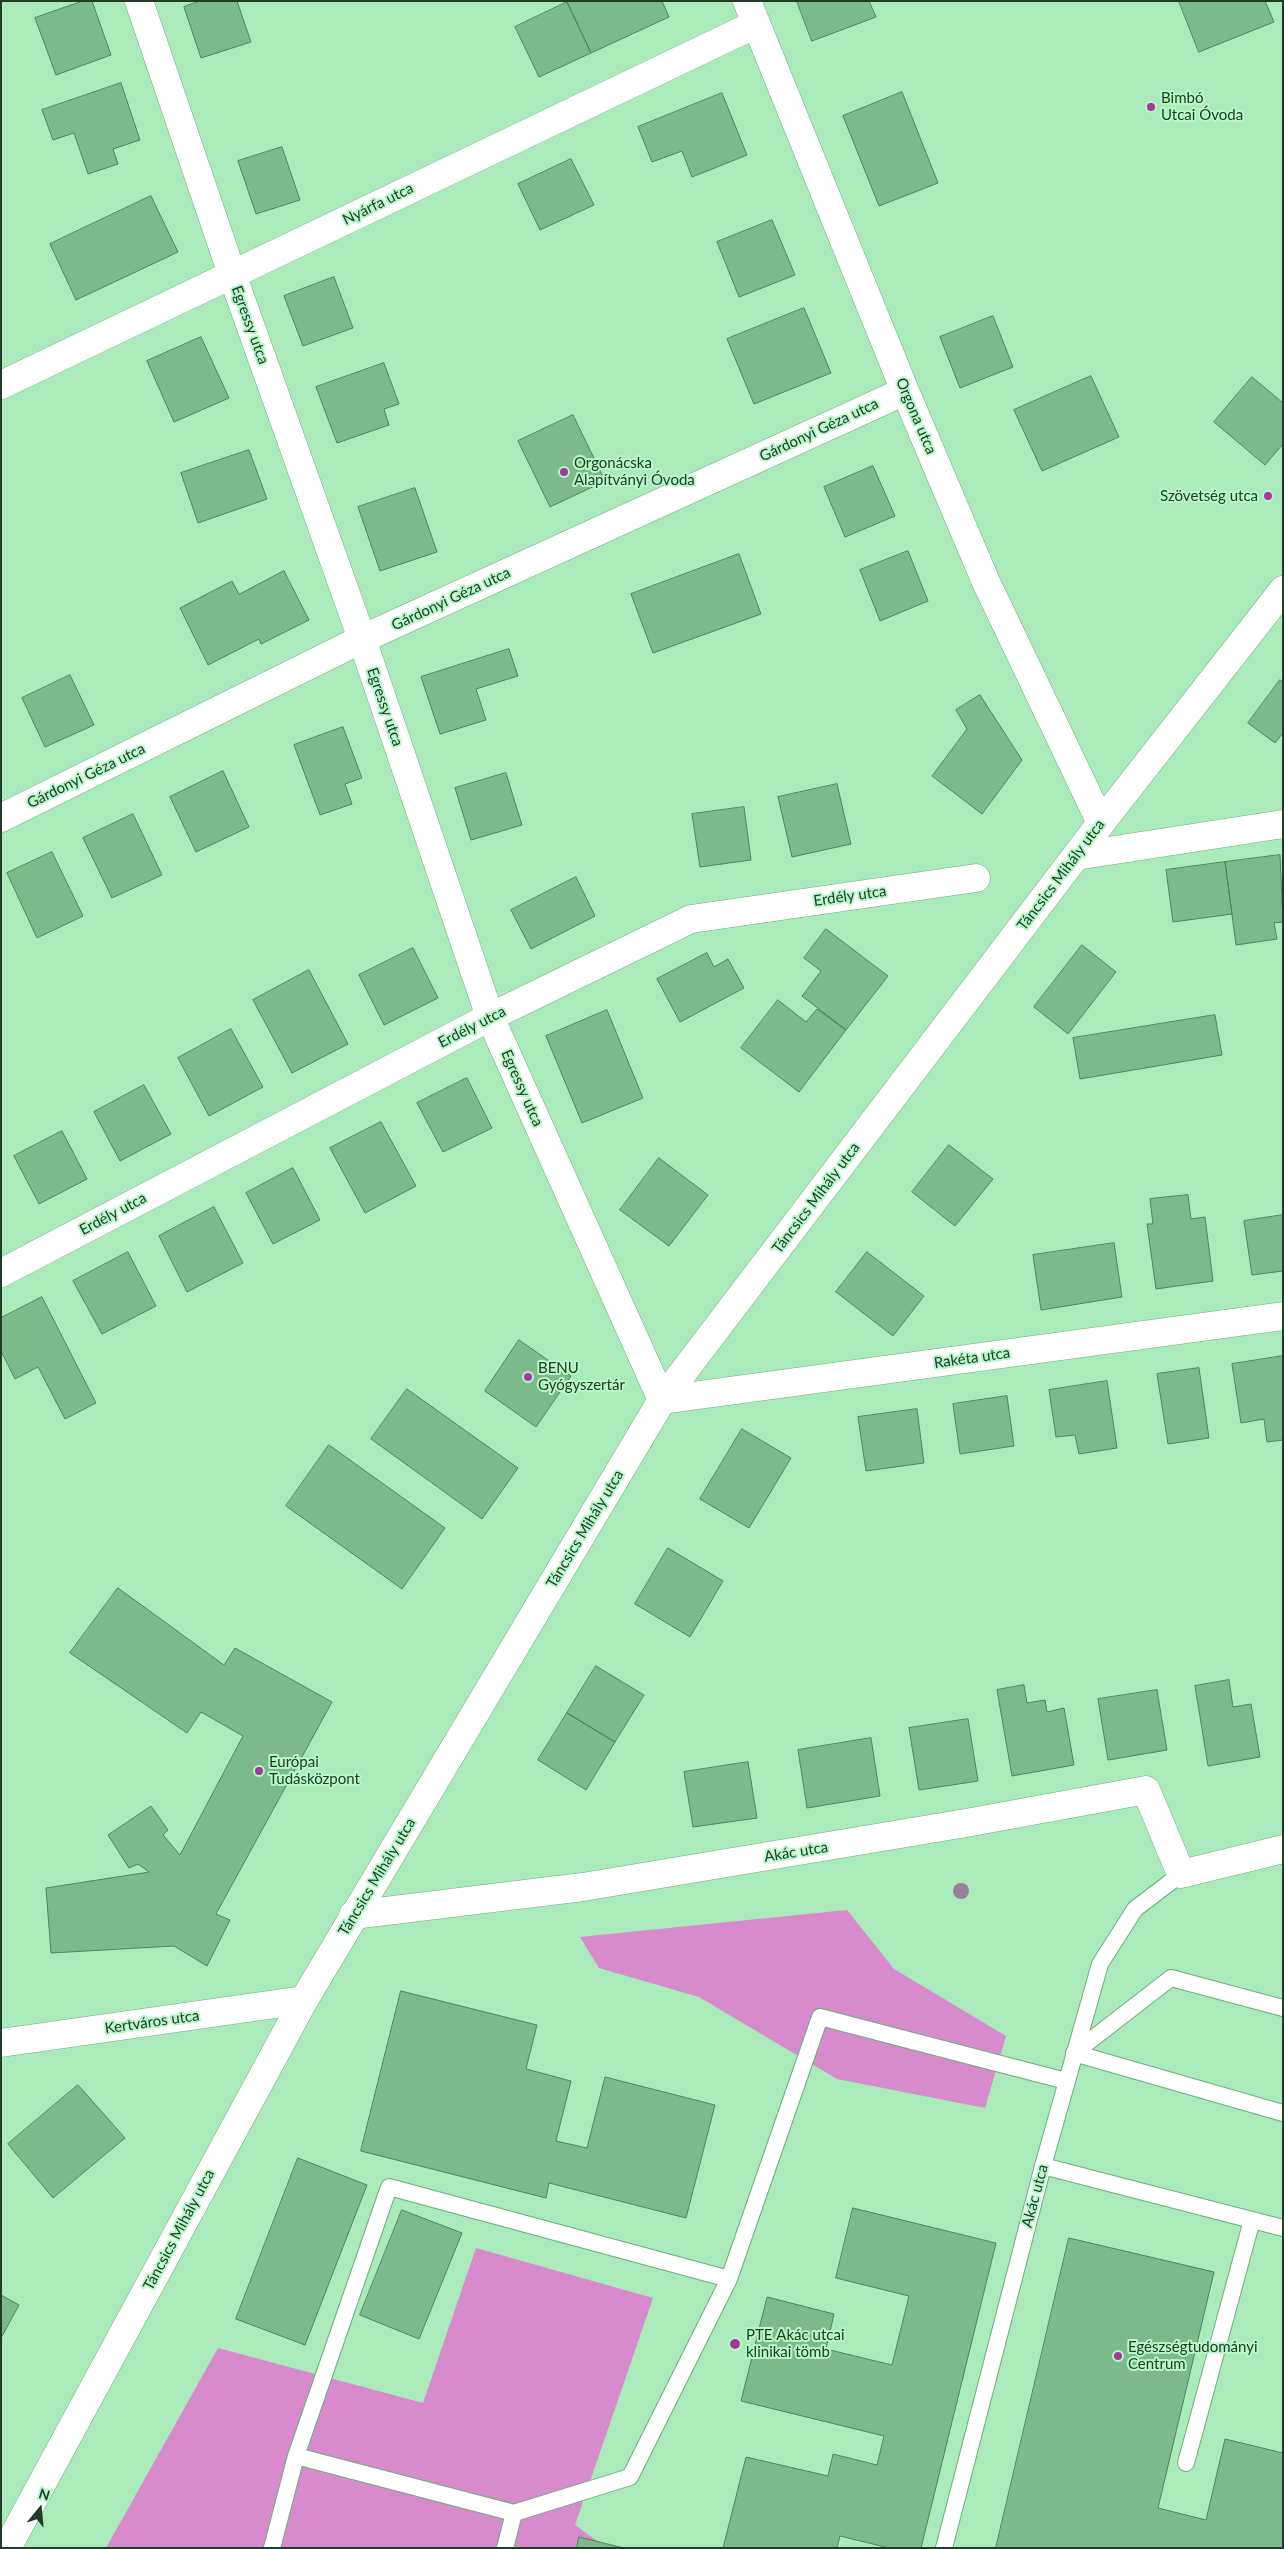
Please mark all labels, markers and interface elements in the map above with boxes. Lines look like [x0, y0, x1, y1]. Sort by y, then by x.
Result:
place label: Bimbó Utcai Óvoda [1161, 89, 1243, 124]
marker: Bimbó Utcai Óvoda [1145, 101, 1157, 113]
street label: Nyárfa utca [340, 179, 416, 229]
street label: Egressy utca [228, 283, 272, 367]
street label: Orgona utca [892, 375, 940, 457]
street label: Gárdonyi Géza utca [757, 395, 881, 465]
place label: Orgonácska Alapítványi Óvoda [574, 454, 695, 489]
marker: Orgonácska Alapítványi Óvoda [558, 466, 570, 478]
place label: Szövetség utca [1160, 487, 1258, 505]
marker: Szövetség utca [1262, 490, 1274, 502]
street label: Gárdonyi Géza utca [389, 564, 513, 634]
street label: Egressy utca [363, 665, 407, 749]
street label: Gárdonyi Géza utca [24, 740, 148, 812]
street label: Táncsics Mihály utca [1013, 816, 1109, 934]
street label: Erdély utca [812, 882, 888, 910]
street label: Erdély utca [435, 1002, 509, 1052]
street label: Egressy utca [497, 1047, 547, 1129]
street label: Táncsics Mihály utca [768, 1139, 864, 1257]
street label: Erdély utca [76, 1189, 150, 1239]
street label: Rakéta utca [933, 1344, 1011, 1372]
place label: BENU Gyógyszertár [538, 1359, 625, 1394]
marker: BENU Gyógyszertár [522, 1371, 534, 1383]
street label: Táncsics Mihály utca [543, 1467, 627, 1591]
place label: Európai Tudásközpont [269, 1753, 360, 1788]
marker: Európai Tudásközpont [253, 1765, 265, 1777]
street label: Táncsics Mihály utca [335, 1815, 419, 1939]
street label: Akác utca [763, 1838, 829, 1866]
street label: Kertváros utca [103, 2006, 201, 2038]
street label: Akác utca [1018, 2163, 1052, 2229]
street label: Táncsics Mihály utca [140, 2166, 218, 2294]
place label: PTE Akác utcai klinikai tömb [746, 2326, 844, 2361]
marker: PTE Akác utcai klinikai tömb [728, 2337, 742, 2351]
place label: Egészségtudományi Centrum [1128, 2338, 1257, 2373]
marker: Egészségtudományi Centrum [1112, 2350, 1124, 2362]
north arrow [15, 2484, 65, 2534]
text: N [37, 2484, 52, 2504]

